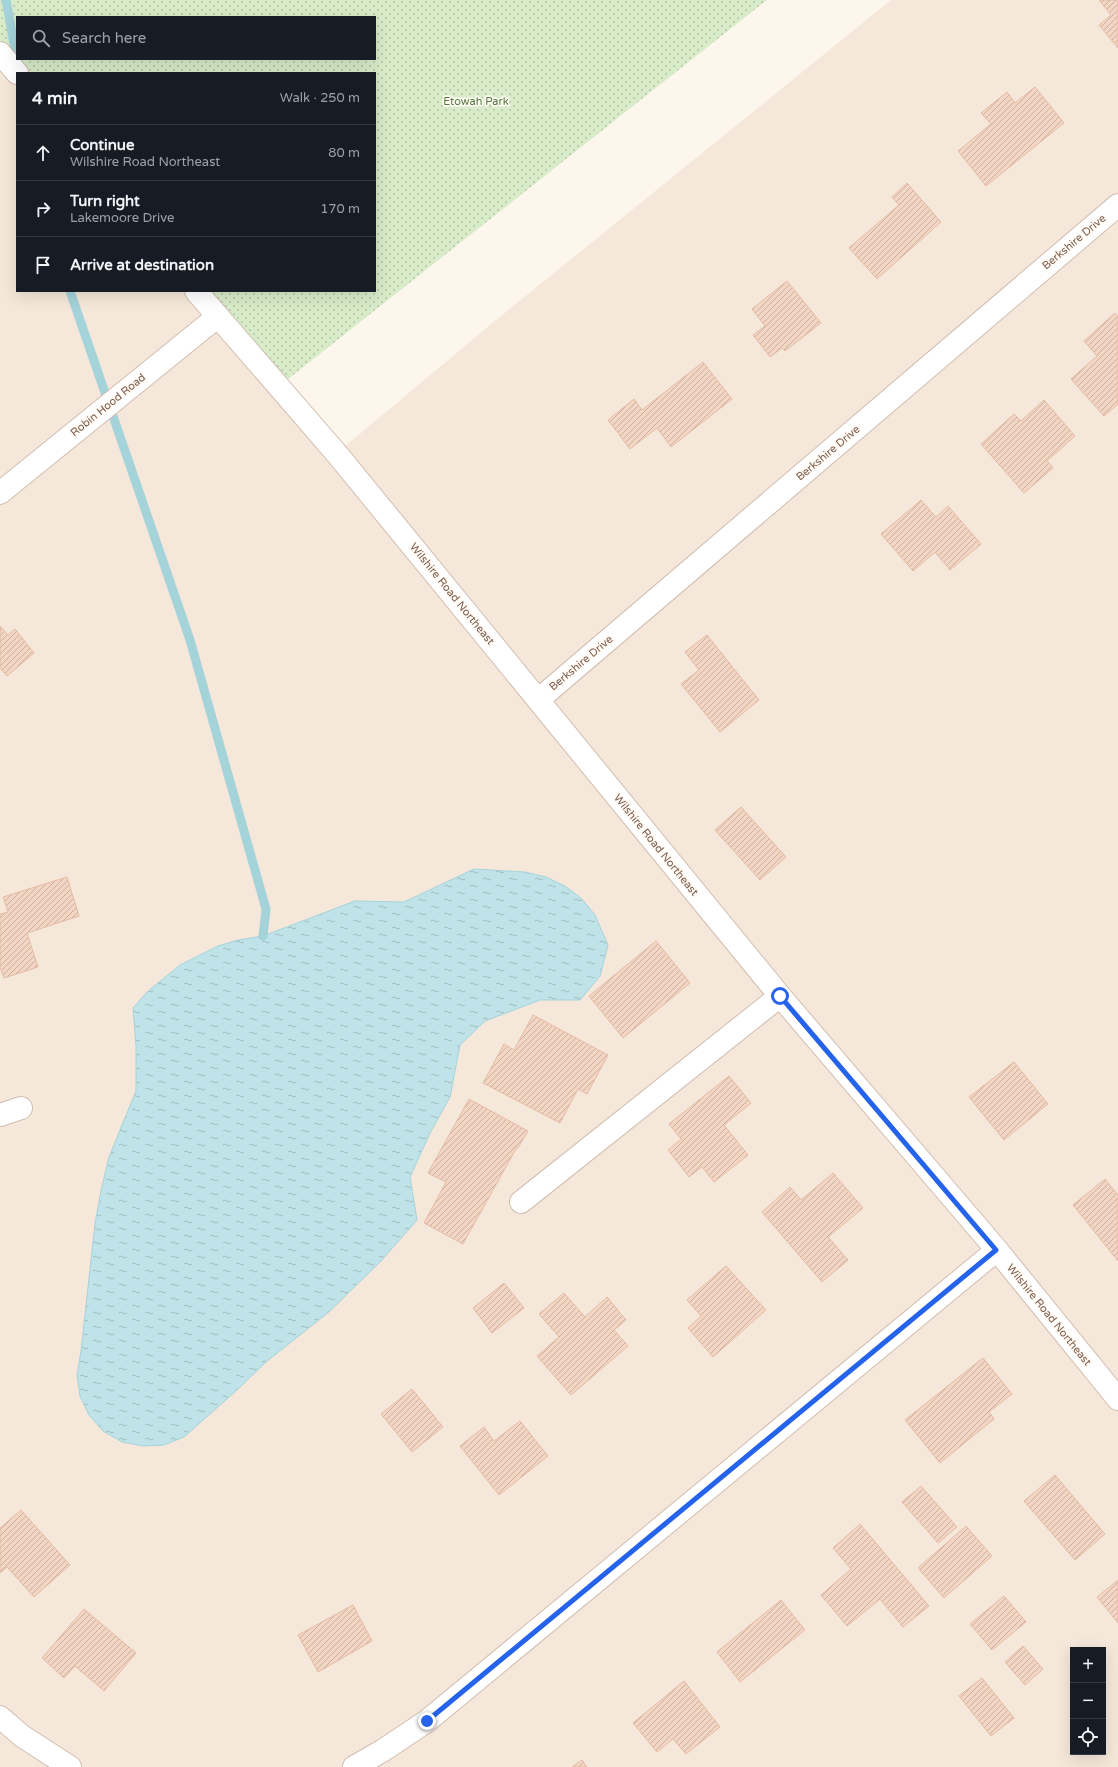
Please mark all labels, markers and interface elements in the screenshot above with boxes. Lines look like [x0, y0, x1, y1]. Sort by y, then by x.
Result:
search box [16, 16, 376, 60]
icon: search [30, 27, 52, 49]
text: Search here [62, 29, 146, 47]
text: 4 min [32, 88, 77, 109]
text: Walk · 250 m [280, 90, 360, 106]
park label: Etowah Park [443, 95, 509, 108]
text: Continue [70, 136, 134, 154]
icon: ahead [32, 142, 54, 164]
text: 80 m [328, 145, 360, 161]
text: Wilshire Road Northeast [70, 154, 220, 170]
text: Turn right [70, 192, 140, 210]
icon: right [32, 198, 54, 220]
text: 170 m [320, 201, 360, 217]
text: Lakemoore Drive [70, 210, 174, 226]
street label: Berkshire Drive [1040, 212, 1108, 272]
icon: arrive [32, 254, 54, 276]
text: Arrive at destination [70, 256, 214, 274]
street label: Robin Hood Road [68, 371, 148, 439]
street label: Berkshire Drive [794, 423, 862, 483]
street label: Wilshire Road Northeast [407, 540, 497, 648]
street label: Berkshire Drive [547, 633, 615, 693]
street label: Wilshire Road Northeast [611, 791, 701, 899]
route start [771, 987, 789, 1005]
street label: Wilshire Road Northeast [1004, 1261, 1094, 1369]
map controls [1070, 1647, 1106, 1755]
button: + [1070, 1647, 1106, 1683]
button: − [1070, 1683, 1106, 1719]
route end [418, 1712, 436, 1730]
button: locate [1070, 1719, 1106, 1755]

